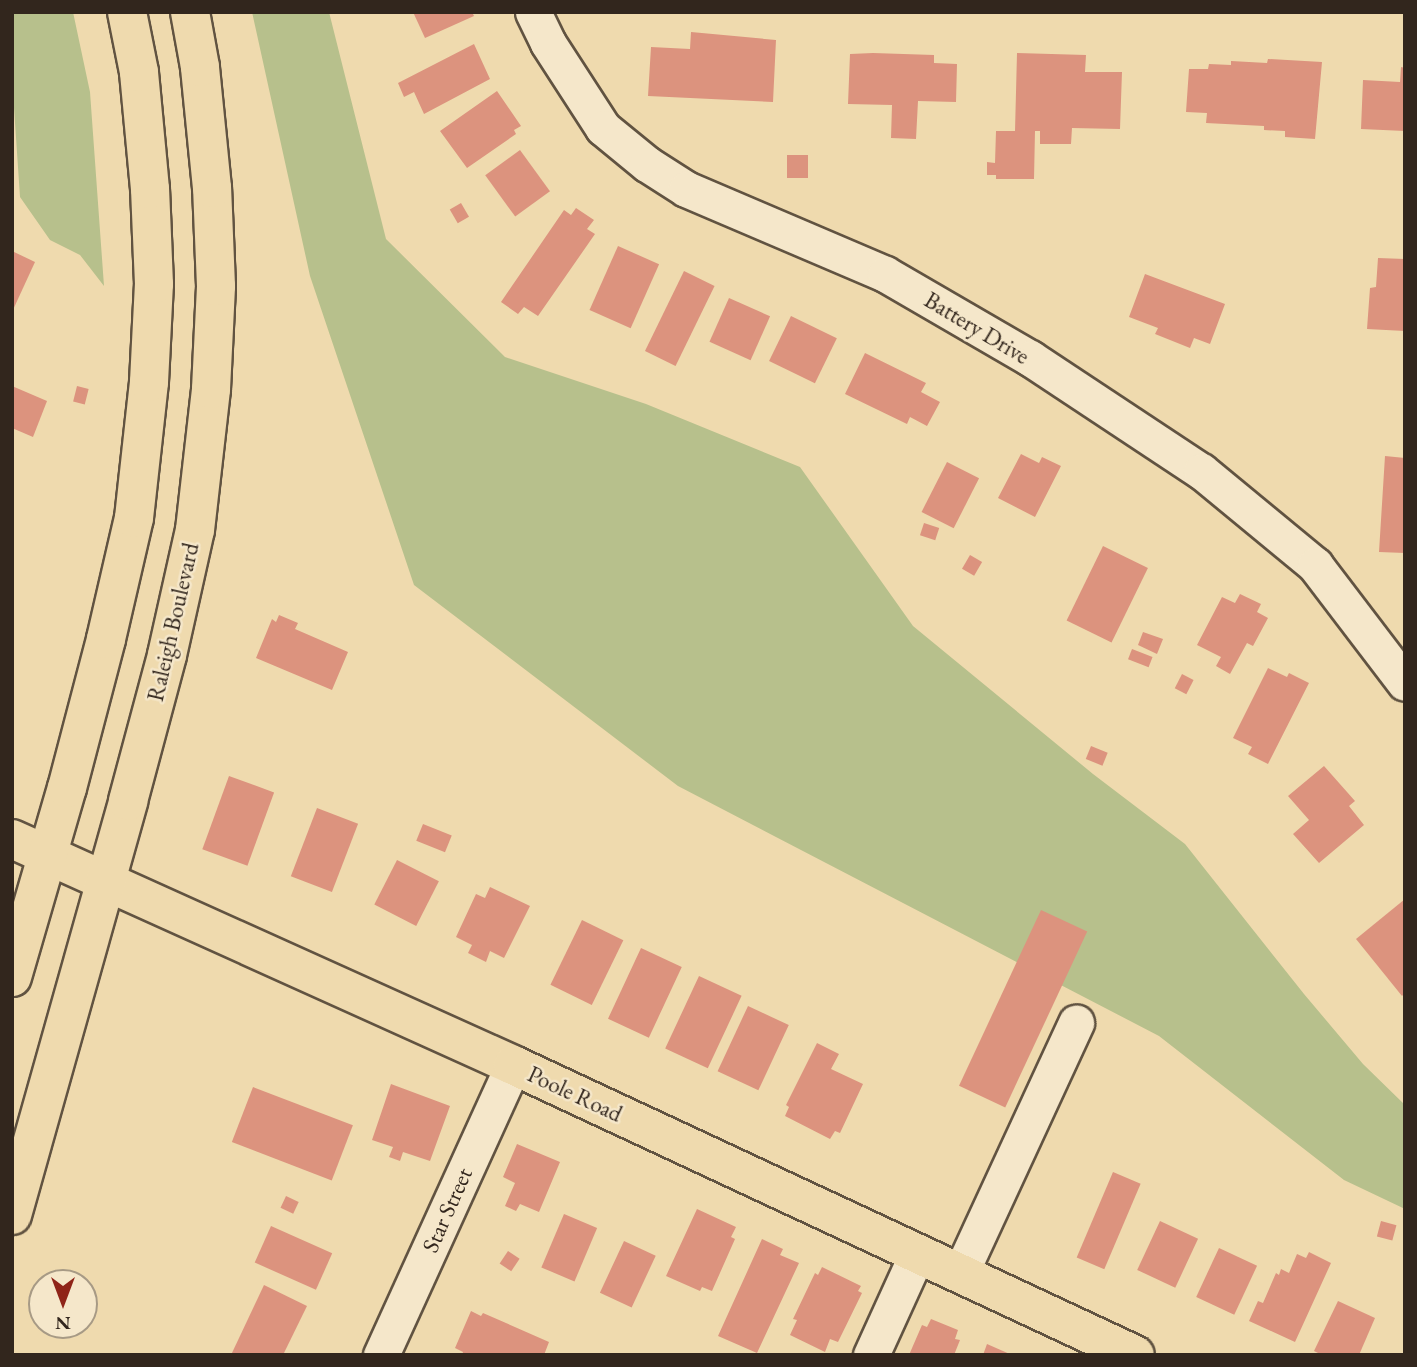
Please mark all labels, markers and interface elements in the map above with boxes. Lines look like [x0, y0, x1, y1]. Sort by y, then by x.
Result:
street label: Battery Drive [920, 286, 1034, 370]
street label: Raleigh Boulevard [141, 540, 205, 704]
street label: Poole Road [523, 1060, 627, 1128]
street label: Star Street [416, 1163, 478, 1257]
north arrow [28, 1269, 98, 1339]
text: N [55, 1311, 71, 1336]

